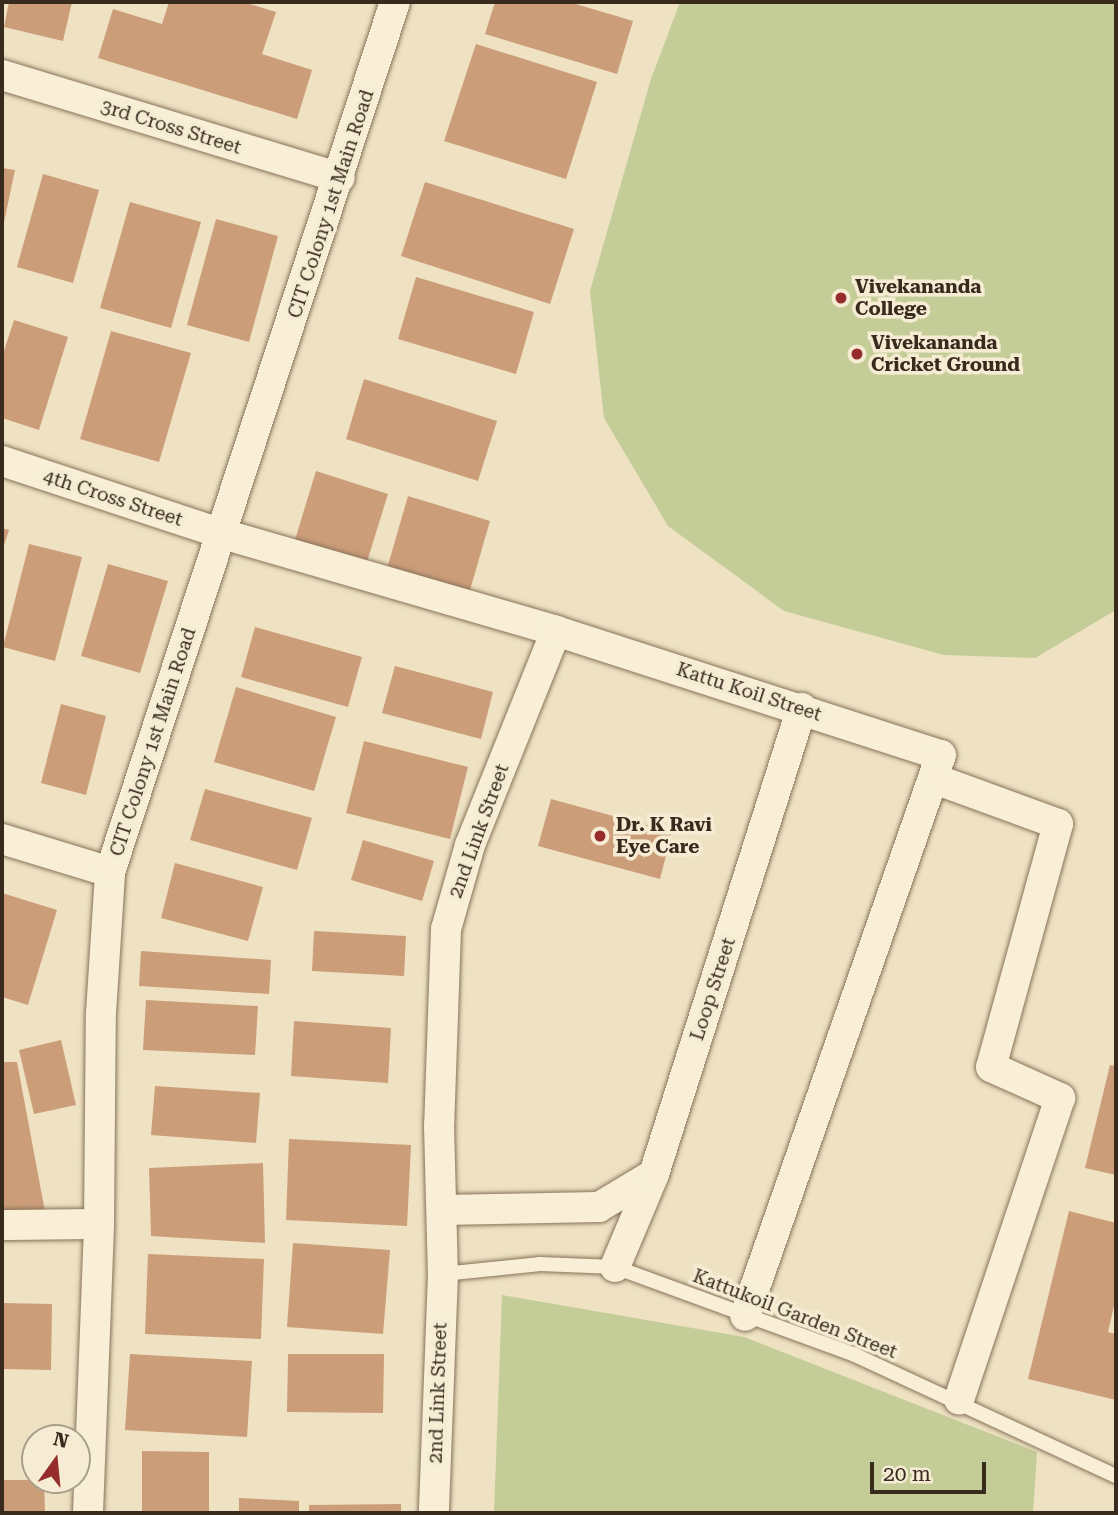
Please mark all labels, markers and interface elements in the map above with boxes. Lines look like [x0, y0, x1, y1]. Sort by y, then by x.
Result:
street label: CIT Colony 1st Main Road [283, 87, 379, 321]
street label: 3rd Cross Street [98, 95, 244, 159]
place label: Vivekananda College [855, 276, 981, 320]
marker: Vivekananda College [833, 290, 849, 306]
place label: Vivekananda Cricket Ground [871, 332, 1020, 376]
marker: Vivekananda Cricket Ground [849, 346, 865, 362]
street label: 4th Cross Street [40, 465, 186, 531]
street label: CIT Colony 1st Main Road [105, 625, 201, 859]
street label: Kattu Koil Street [674, 658, 824, 726]
street label: 2nd Link Street [444, 761, 514, 901]
place label: Dr. K Ravi Eye Care [616, 814, 712, 858]
marker: Dr. K Ravi Eye Care [590, 826, 610, 846]
street label: Loop Street [686, 935, 740, 1043]
street label: Kattukoil Garden Street [690, 1264, 900, 1364]
street label: 2nd Link Street [424, 1322, 452, 1464]
north arrow [21, 1424, 91, 1494]
text: N [51, 1427, 71, 1453]
scale bar [873, 1448, 988, 1492]
text: 20 m [883, 1462, 931, 1486]

